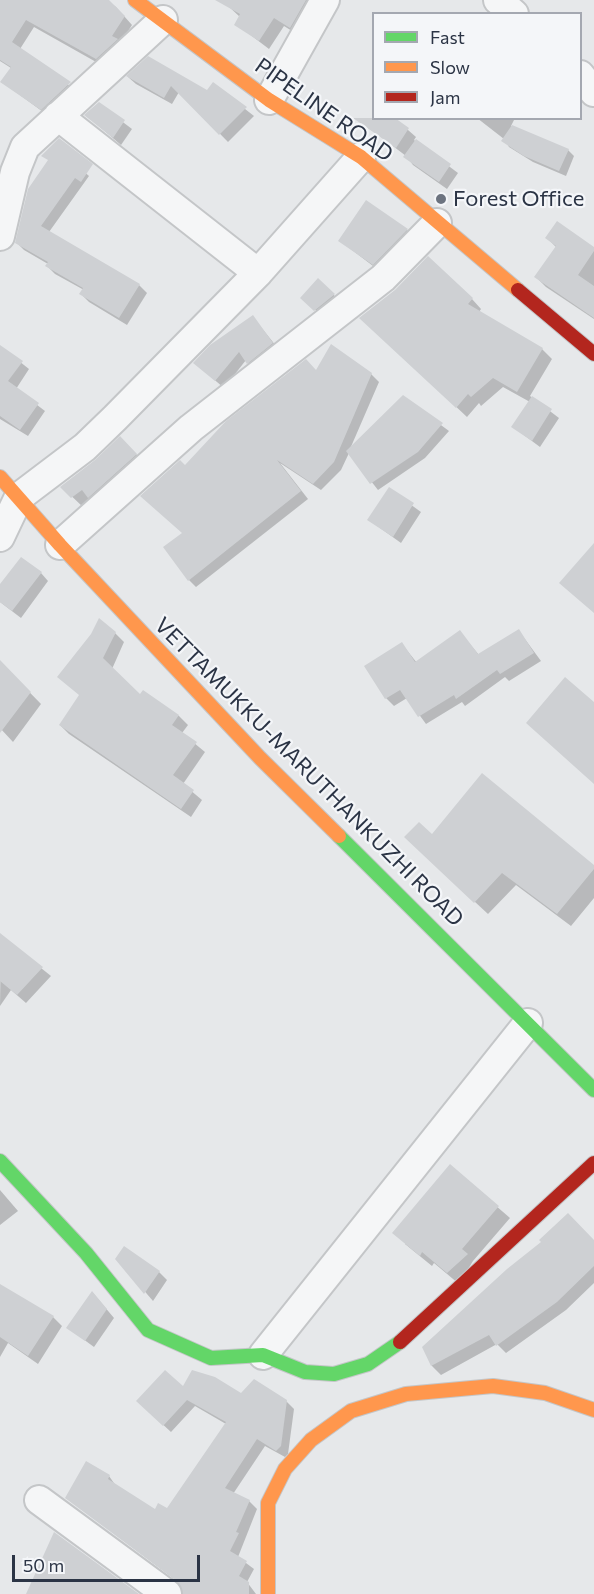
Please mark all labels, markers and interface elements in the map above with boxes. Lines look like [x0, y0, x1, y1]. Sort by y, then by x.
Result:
legend [372, 12, 582, 120]
text: Fast [430, 26, 465, 48]
street label: PIPELINE ROAD [250, 53, 398, 167]
text: Slow [430, 56, 470, 78]
text: Jam [430, 86, 460, 108]
place label: Forest Office [453, 186, 584, 212]
marker: Forest Office [434, 192, 448, 206]
street label: VETTAMUKKU-MARUTHANKUZHI ROAD [149, 612, 469, 932]
scale bar [15, 1543, 202, 1581]
text: 50 m [23, 1554, 64, 1576]

